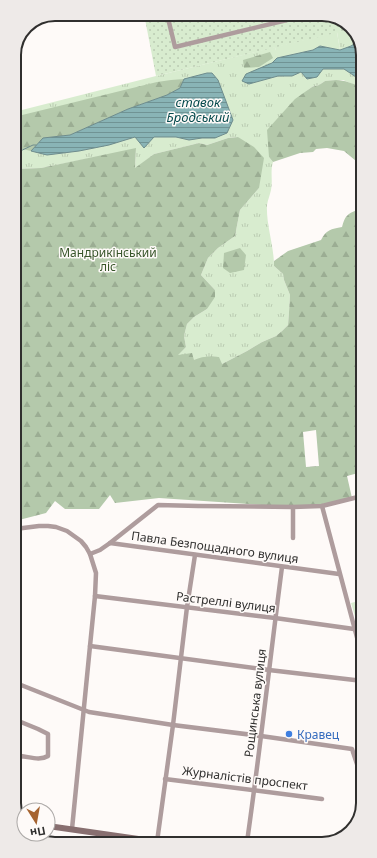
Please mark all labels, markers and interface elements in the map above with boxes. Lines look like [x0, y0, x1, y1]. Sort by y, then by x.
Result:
water label: ставок Бродський [167, 93, 230, 126]
park label: Мандрикінський ліс [59, 244, 157, 275]
street label: Павла Безпощадного вулиця [130, 527, 300, 567]
street label: Растреллі вулиця [175, 587, 277, 617]
street label: Рощинська вулиця [240, 648, 270, 758]
place label: Кравец [297, 726, 340, 743]
marker: Кравец [284, 729, 294, 739]
street label: Журналістів проспект [181, 762, 309, 794]
north arrow [16, 802, 56, 842]
text: Пн [29, 823, 47, 841]

